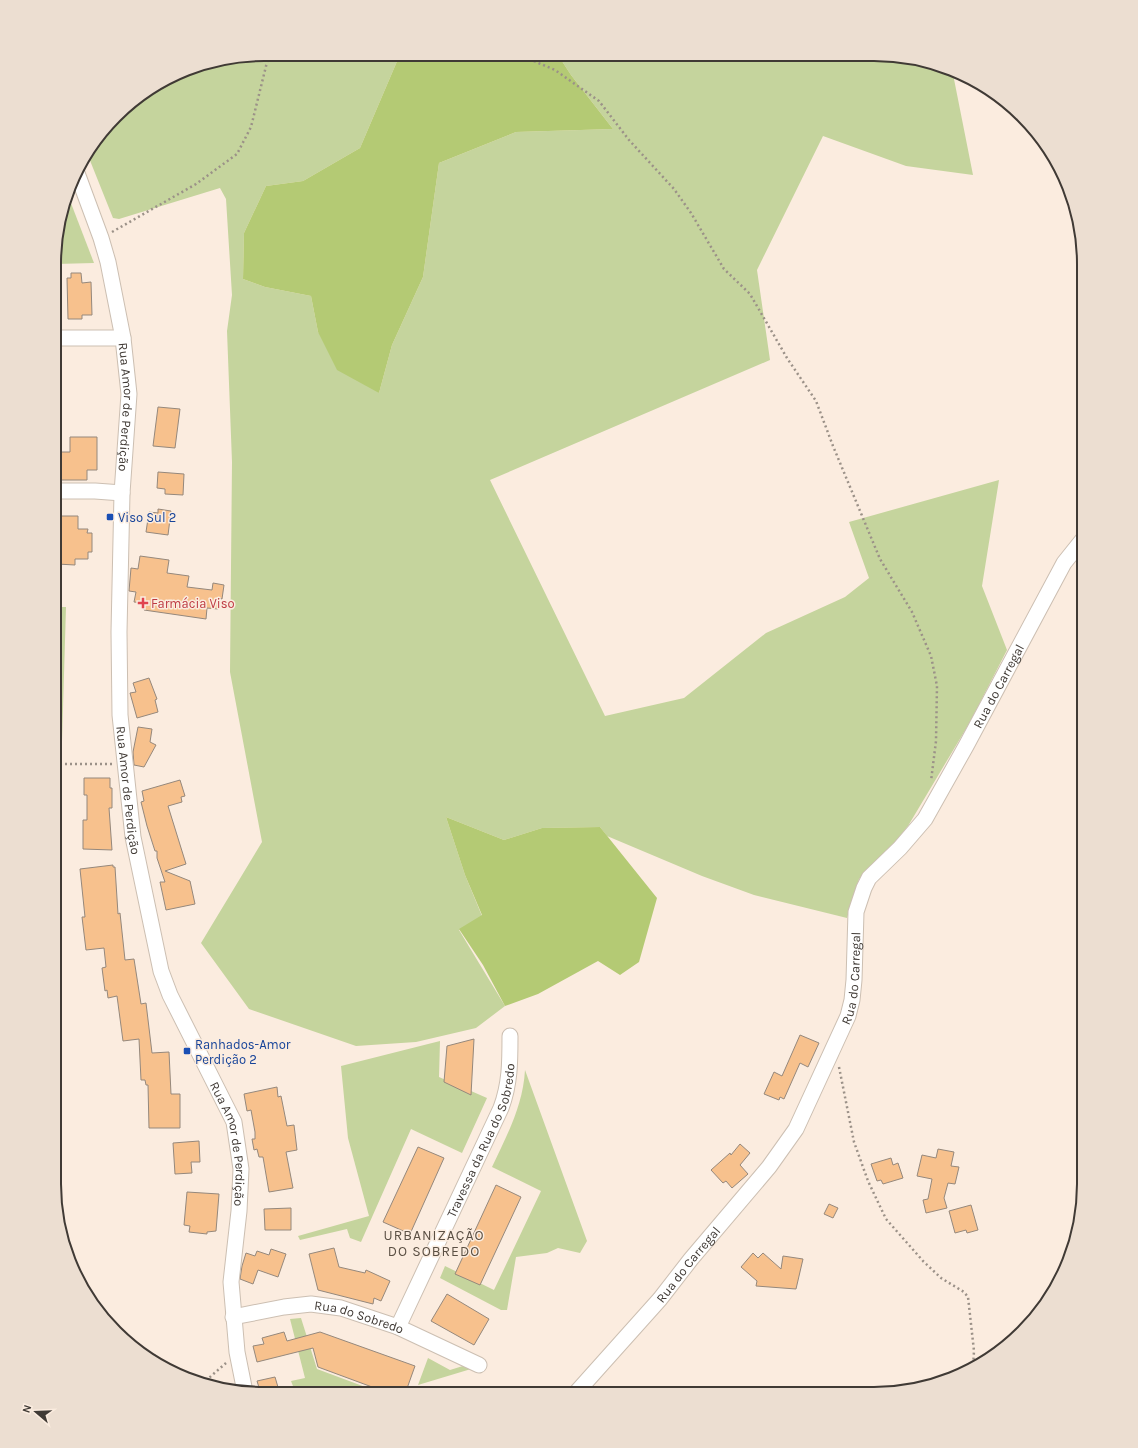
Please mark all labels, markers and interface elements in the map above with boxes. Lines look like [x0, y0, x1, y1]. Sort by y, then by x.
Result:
street label: Rua Amor de Perdição [116, 342, 137, 472]
place label: Viso Sul 2 [118, 510, 176, 525]
marker: Viso Sul 2 [105, 512, 115, 522]
place label: Farmácia Viso [151, 596, 235, 611]
marker: Farmácia Viso [138, 598, 148, 608]
street label: Rua do Carregal [969, 641, 1027, 731]
street label: Rua Amor de Perdição [114, 725, 144, 856]
street label: Rua do Carregal [838, 931, 863, 1027]
place label: Ranhados-Amor Perdição 2 [195, 1037, 291, 1067]
marker: Ranhados-Amor Perdição 2 [182, 1046, 192, 1056]
street label: Travessa da Rua do Sobredo [443, 1063, 517, 1220]
street label: Rua Amor de Perdição [207, 1079, 248, 1207]
street label: Rua do Carregal [653, 1223, 723, 1305]
district label: URBANIZAÇÃO DO SOBREDO [384, 1227, 484, 1260]
street label: Rua do Sobredo [313, 1297, 407, 1336]
north arrow [16, 1392, 56, 1432]
text: N [20, 1403, 34, 1415]

